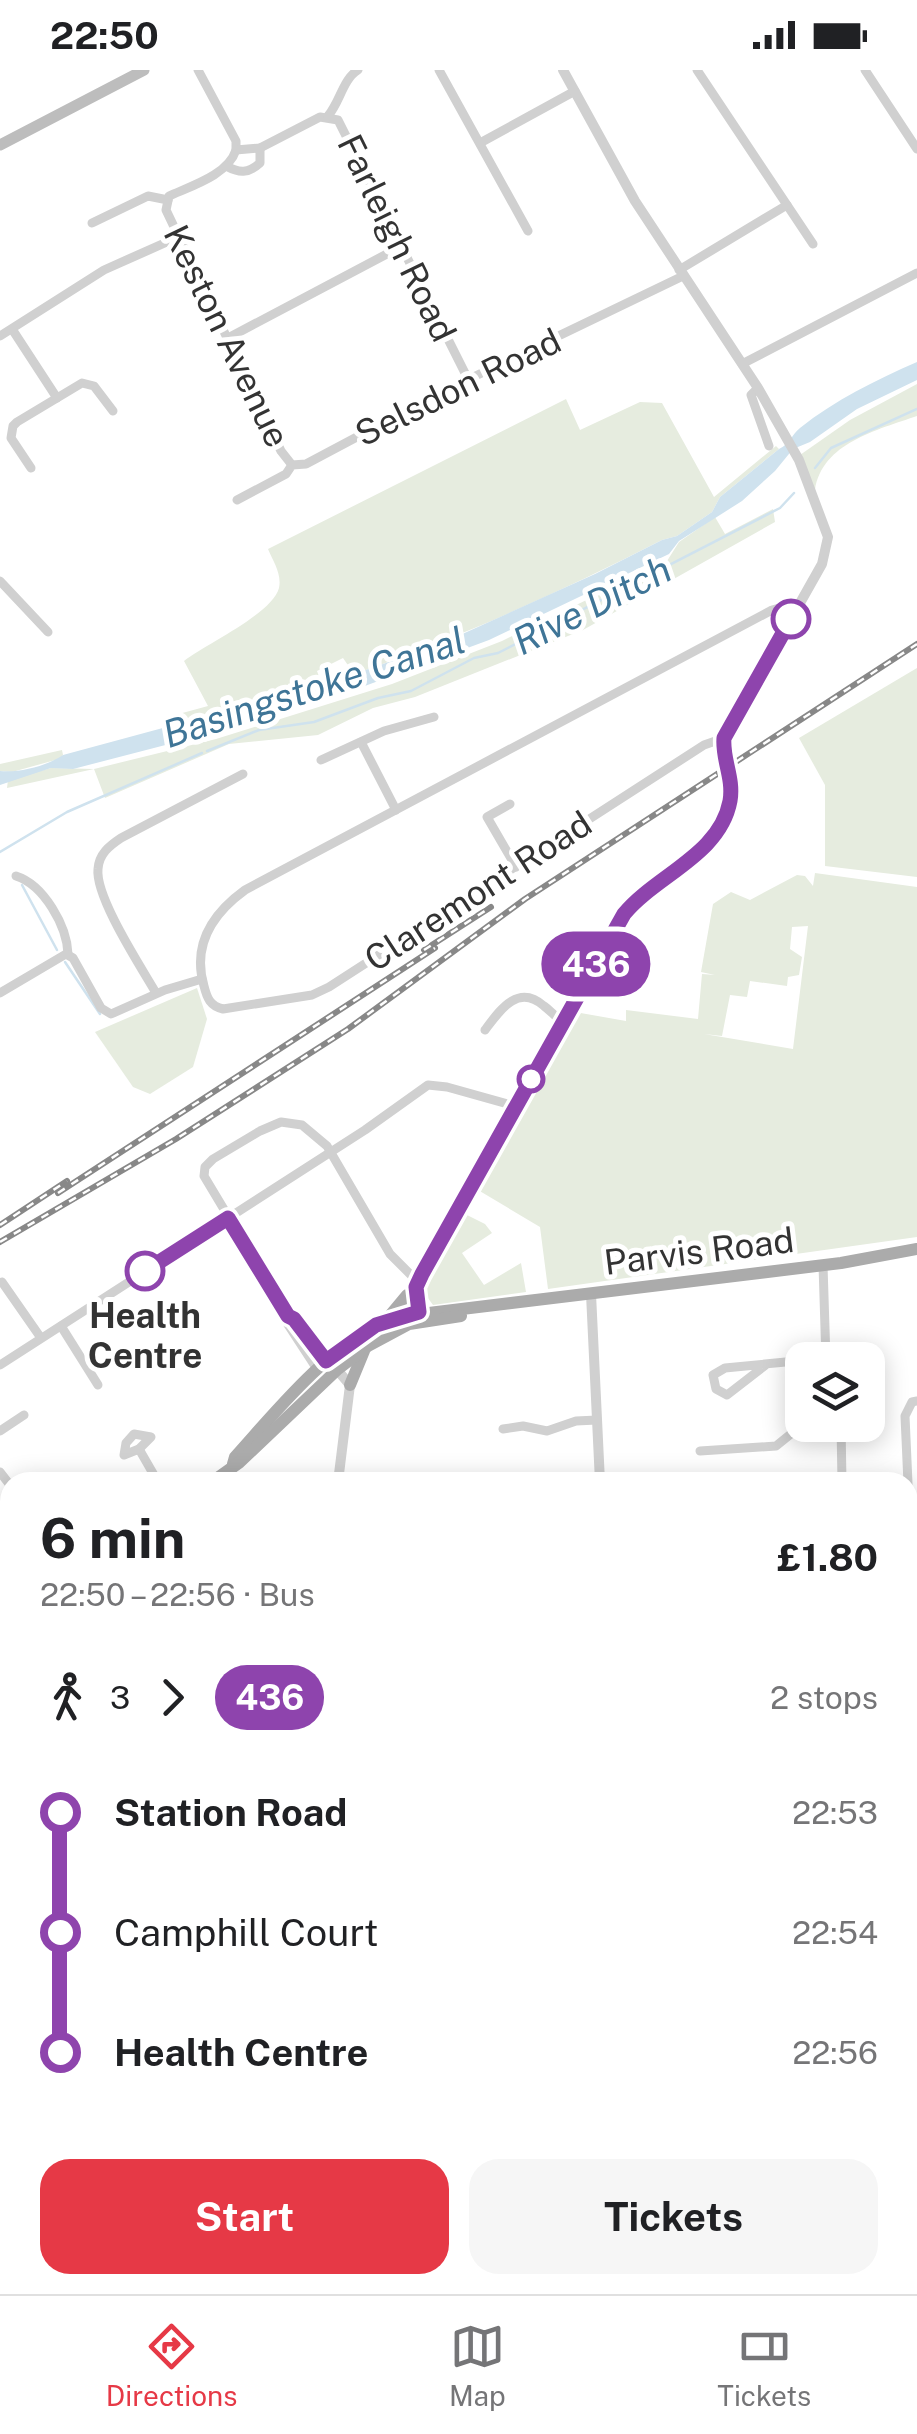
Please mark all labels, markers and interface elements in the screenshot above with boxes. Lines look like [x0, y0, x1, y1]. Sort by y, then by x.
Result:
text: 22:50 [50, 13, 159, 58]
street label: Farleigh Road [329, 128, 465, 348]
street label: Keston Avenue [156, 218, 298, 454]
street label: Selsdon Road [349, 320, 567, 454]
water label: Rive Ditch [505, 546, 679, 664]
unlabelled marker [772, 600, 810, 638]
water label: Basingstoke Canal [157, 617, 471, 757]
street label: Claremont Road [357, 803, 599, 979]
line badge: 436 [538, 932, 654, 996]
text: 436 [561, 944, 631, 985]
unlabelled marker [518, 1066, 544, 1092]
street label: Parvis Road [602, 1219, 796, 1283]
marker: Health Centre [126, 1252, 164, 1290]
place label: Health Centre [88, 1295, 202, 1376]
map controls [785, 1342, 885, 1442]
button: layers [785, 1342, 885, 1442]
text: 6 min [40, 1506, 185, 1570]
text: £1.80 [777, 1535, 878, 1580]
text: 22:50 – 22:56 · Bus [40, 1576, 315, 1613]
icon: walk [40, 1670, 95, 1725]
icon: forward [145, 1670, 200, 1725]
text: 436 [235, 1677, 304, 1718]
text: 3 [110, 1679, 130, 1716]
text: 2 stops [770, 1679, 878, 1716]
text: Station Road [114, 1790, 347, 1835]
text: 22:53 [792, 1794, 878, 1831]
text: Camphill Court [114, 1910, 379, 1955]
text: 22:54 [792, 1914, 878, 1951]
text: Health Centre [114, 2030, 369, 2075]
text: 22:56 [792, 2034, 878, 2071]
button: Start [40, 2159, 449, 2274]
button: Tickets [469, 2159, 878, 2274]
tab: Directions [106, 2319, 237, 2412]
tab: Map [449, 2319, 506, 2412]
tab: Tickets [717, 2319, 811, 2412]

